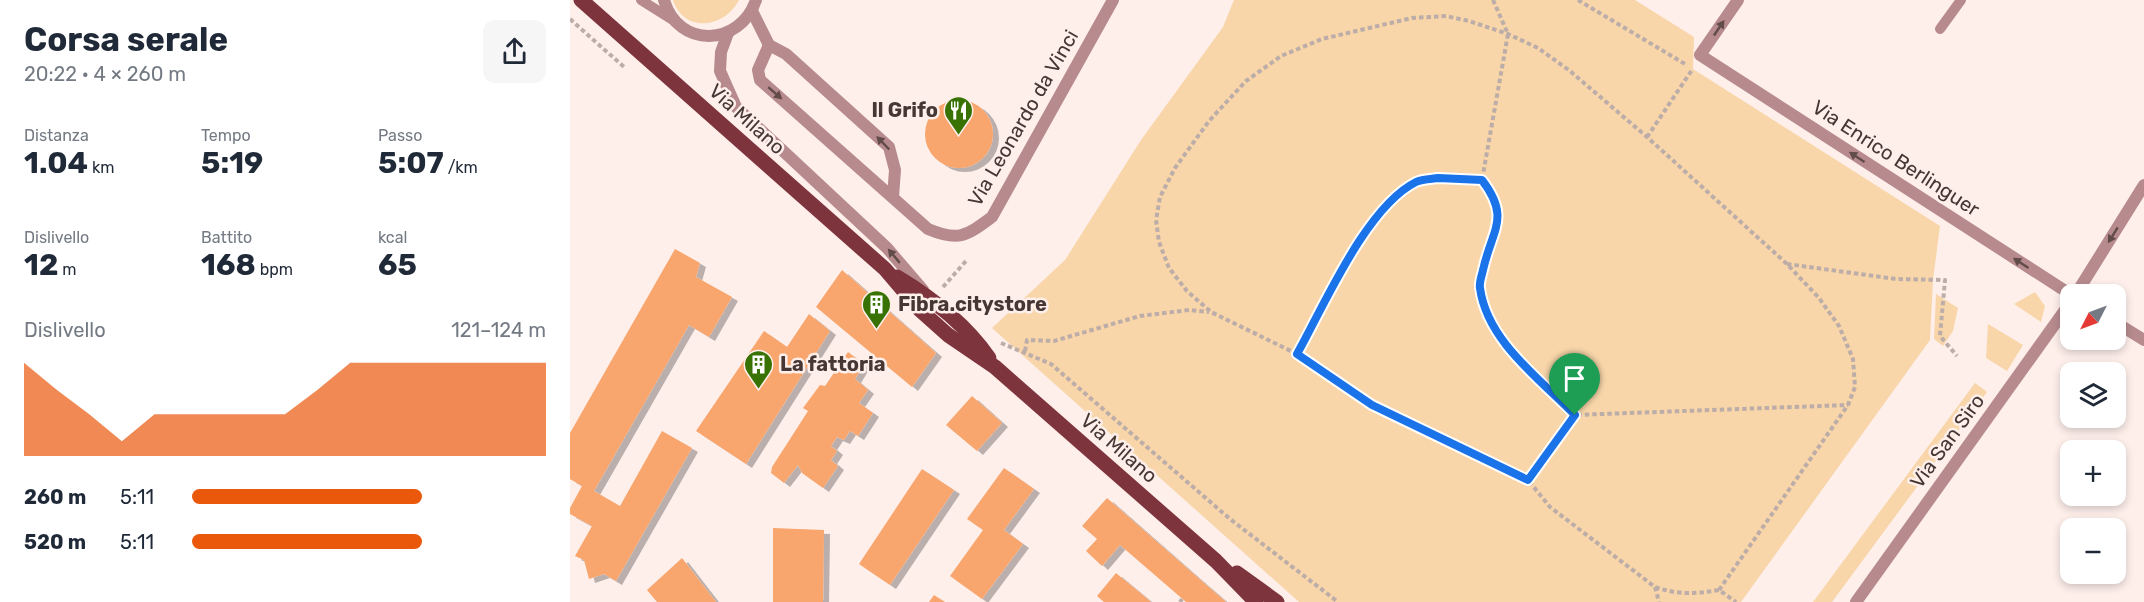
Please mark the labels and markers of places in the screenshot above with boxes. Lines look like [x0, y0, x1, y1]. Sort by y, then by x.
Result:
restaurant icon: Il Grifo [943, 94, 975, 136]
place label: Il Grifo [871, 98, 938, 122]
building icon: Fibra.citystore [861, 288, 893, 330]
place label: Fibra.citystore [898, 292, 1047, 316]
building icon: La fattoria [743, 348, 775, 390]
place label: La fattoria [780, 352, 886, 376]
pin [1549, 353, 1600, 415]

